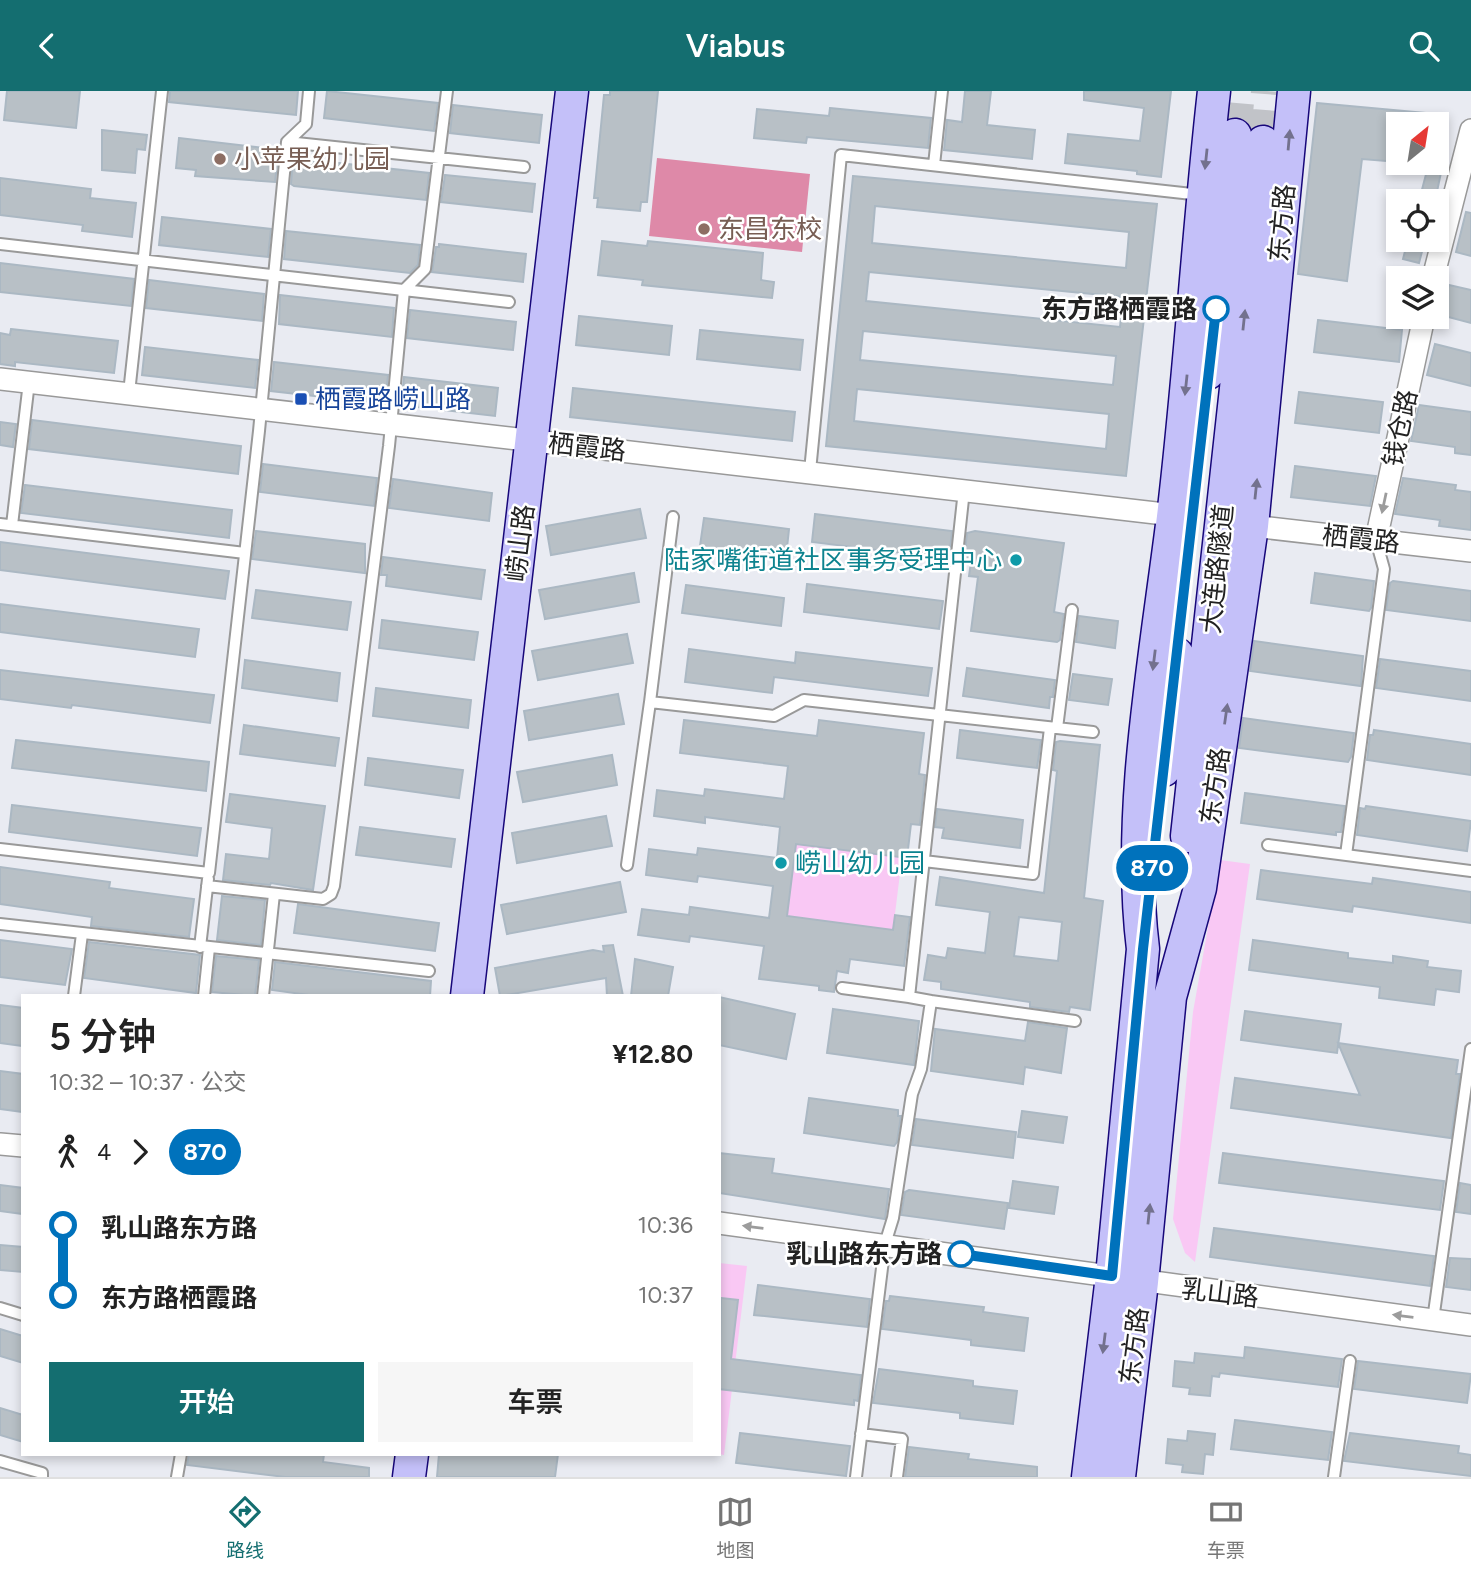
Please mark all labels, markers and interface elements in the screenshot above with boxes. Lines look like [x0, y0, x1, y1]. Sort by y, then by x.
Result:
icon: back [28, 27, 66, 65]
text: Viabus [686, 27, 785, 65]
icon: search [1405, 27, 1443, 65]
north arrow [1386, 112, 1449, 175]
map controls [1386, 112, 1449, 329]
one-way arrow [1284, 129, 1295, 151]
place label: 小苹果幼儿园 [234, 143, 390, 175]
one-way arrow [1201, 148, 1212, 170]
marker: 小苹果幼儿园 [212, 151, 228, 167]
street label: 东方路 [1263, 183, 1301, 263]
button: locate [1386, 189, 1449, 252]
place label: 东昌东校 [718, 213, 822, 245]
marker: 东昌东校 [696, 221, 712, 237]
button: layers [1386, 266, 1449, 329]
place label: 东方路栖霞路 [1041, 293, 1197, 325]
marker: 东方路栖霞路 [1203, 296, 1229, 322]
one-way arrow [1239, 309, 1250, 331]
one-way arrow [1180, 375, 1191, 397]
place label: 栖霞路崂山路 [315, 383, 471, 415]
street label: 钱仓路 [1376, 387, 1424, 469]
marker: 栖霞路崂山路 [293, 391, 309, 407]
street label: 栖霞路 [547, 427, 627, 467]
one-way arrow [1251, 478, 1262, 500]
one-way arrow [1379, 492, 1390, 514]
street label: 崂山路 [499, 502, 541, 584]
street label: 大连路隧道 [1194, 503, 1240, 635]
street label: 栖霞路 [1321, 519, 1401, 559]
place label: 陆家嘴街道社区事务受理中心 [664, 544, 1002, 576]
marker: 陆家嘴街道社区事务受理中心 [1008, 552, 1024, 568]
one-way arrow [1149, 649, 1160, 671]
one-way arrow [1221, 703, 1232, 725]
street label: 东方路 [1194, 745, 1236, 827]
line badge: 870 [1112, 845, 1192, 891]
place label: 崂山幼儿园 [795, 847, 925, 879]
text: 870 [1130, 853, 1174, 882]
marker: 崂山幼儿园 [773, 855, 789, 871]
text: 5 分钟 [49, 1014, 156, 1060]
text: ¥12.80 [612, 1038, 693, 1070]
text: 10:32 – 10:37 · 公交 [49, 1068, 247, 1096]
icon: walk [49, 1133, 87, 1171]
icon: forward [121, 1133, 159, 1171]
text: 870 [183, 1137, 227, 1166]
text: 4 [97, 1138, 111, 1166]
one-way arrow [1143, 1203, 1154, 1225]
text: 10:36 [637, 1211, 693, 1239]
text: 乳山路东方路 [101, 1212, 257, 1244]
one-way arrow [742, 1222, 764, 1233]
place label: 乳山路东方路 [786, 1238, 942, 1270]
marker: 乳山路东方路 [948, 1241, 974, 1267]
street label: 乳山路 [1179, 1272, 1261, 1314]
text: 10:37 [638, 1281, 693, 1309]
text: 东方路栖霞路 [101, 1282, 257, 1314]
street label: 东方路 [1113, 1305, 1155, 1387]
one-way arrow [1392, 1311, 1414, 1322]
one-way arrow [1098, 1333, 1109, 1355]
button: 开始 [49, 1362, 364, 1442]
button: 车票 [378, 1362, 693, 1442]
tab: 路线 [226, 1493, 264, 1562]
tab: 地图 [716, 1493, 755, 1562]
tab: 车票 [1207, 1493, 1245, 1562]

